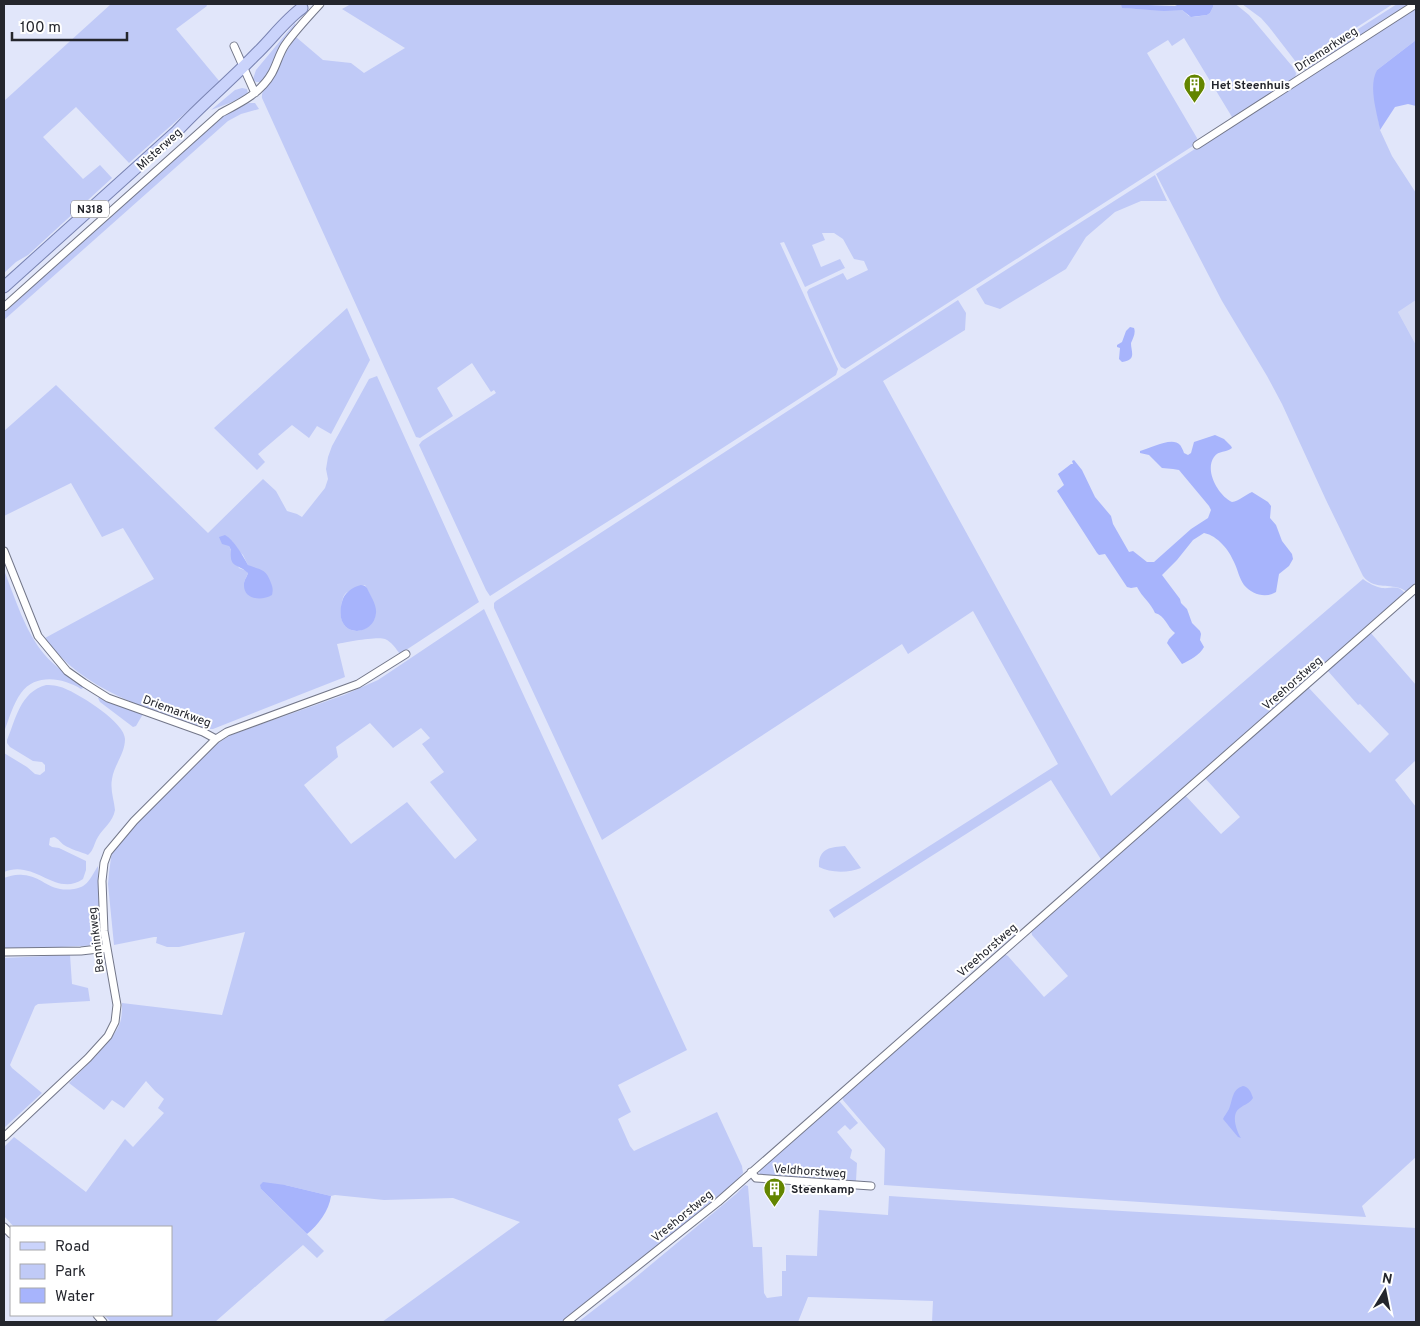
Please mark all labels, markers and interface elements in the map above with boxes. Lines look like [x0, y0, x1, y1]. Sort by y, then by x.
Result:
scale bar [12, 10, 128, 42]
text: 100 m [20, 19, 61, 38]
street label: Driemarkweg [1292, 24, 1361, 76]
building icon: Het Steenhuis [1183, 73, 1207, 104]
place label: Het Steenhuis [1211, 78, 1290, 94]
street label: Misterweg [134, 125, 186, 174]
road number: N318 [71, 200, 109, 218]
street label: Vreehorstweg [1259, 653, 1326, 714]
street label: Driemarkweg [140, 692, 213, 732]
street label: Benninkweg [85, 906, 109, 974]
street label: Vreehorstweg [954, 920, 1021, 981]
street label: Veldhorstweg [773, 1161, 847, 1183]
building icon: Steenkamp [763, 1177, 787, 1208]
place label: Steenkamp [791, 1182, 854, 1198]
street label: Vreehorstweg [649, 1187, 717, 1247]
legend [10, 1226, 172, 1316]
text: Road [55, 1238, 90, 1257]
text: Park [55, 1263, 86, 1282]
north arrow [1360, 1266, 1410, 1316]
text: N [1381, 1270, 1393, 1289]
text: Water [55, 1288, 95, 1307]

